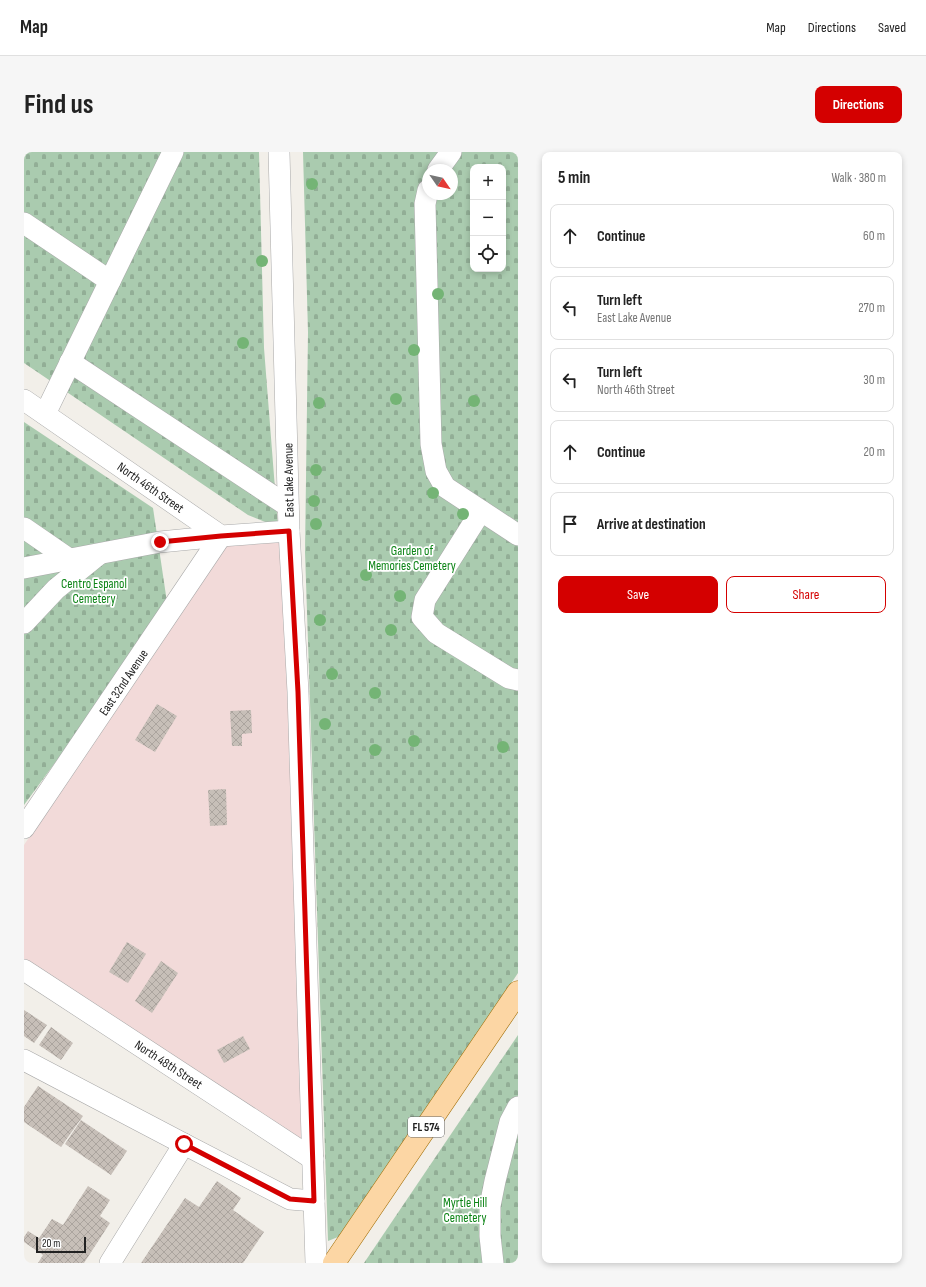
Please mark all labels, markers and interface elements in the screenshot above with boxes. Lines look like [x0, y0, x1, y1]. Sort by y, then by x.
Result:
text: Map [20, 16, 48, 39]
text: Map [766, 19, 786, 36]
text: Directions [808, 19, 856, 36]
text: Saved [878, 19, 906, 36]
button: Directions [815, 86, 902, 123]
text: Find us [24, 88, 93, 121]
north arrow [422, 164, 458, 200]
map controls [470, 164, 506, 272]
button: + [470, 164, 506, 200]
text: 5 min [558, 168, 590, 188]
text: Walk · 380 m [831, 170, 886, 186]
button: − [470, 200, 506, 236]
icon: ahead [559, 225, 581, 247]
text: Continue [597, 227, 646, 246]
text: 60 m [863, 228, 885, 244]
button: locate [470, 236, 506, 272]
text: Turn left [597, 291, 642, 310]
icon: left [559, 297, 581, 319]
text: 270 m [858, 300, 885, 316]
text: East Lake Avenue [597, 310, 672, 326]
text: Turn left [597, 363, 642, 382]
icon: left [559, 369, 581, 391]
text: 30 m [863, 372, 885, 388]
text: North 46th Street [597, 382, 675, 398]
icon: ahead [559, 441, 581, 463]
street label: East Lake Avenue [280, 443, 298, 517]
text: Continue [597, 443, 646, 462]
text: 20 m [863, 444, 885, 460]
street label: North 46th Street [114, 459, 187, 517]
icon: arrive [559, 513, 581, 535]
text: Arrive at destination [597, 515, 706, 534]
route end [151, 533, 169, 551]
park label: Garden of Memories Cemetery [368, 543, 456, 574]
park label: Centro Espanol Cemetery [61, 576, 127, 607]
button: Save [558, 576, 718, 613]
button: Share [726, 576, 886, 613]
street label: East 32nd Avenue [96, 646, 152, 719]
street label: North 48th Street [132, 1037, 205, 1093]
road number: FL 574 [408, 1117, 444, 1137]
route start [175, 1135, 193, 1153]
park label: Myrtle Hill Cemetery [443, 1195, 487, 1226]
scale bar [36, 1235, 86, 1254]
text: 20 m [42, 1237, 60, 1250]

